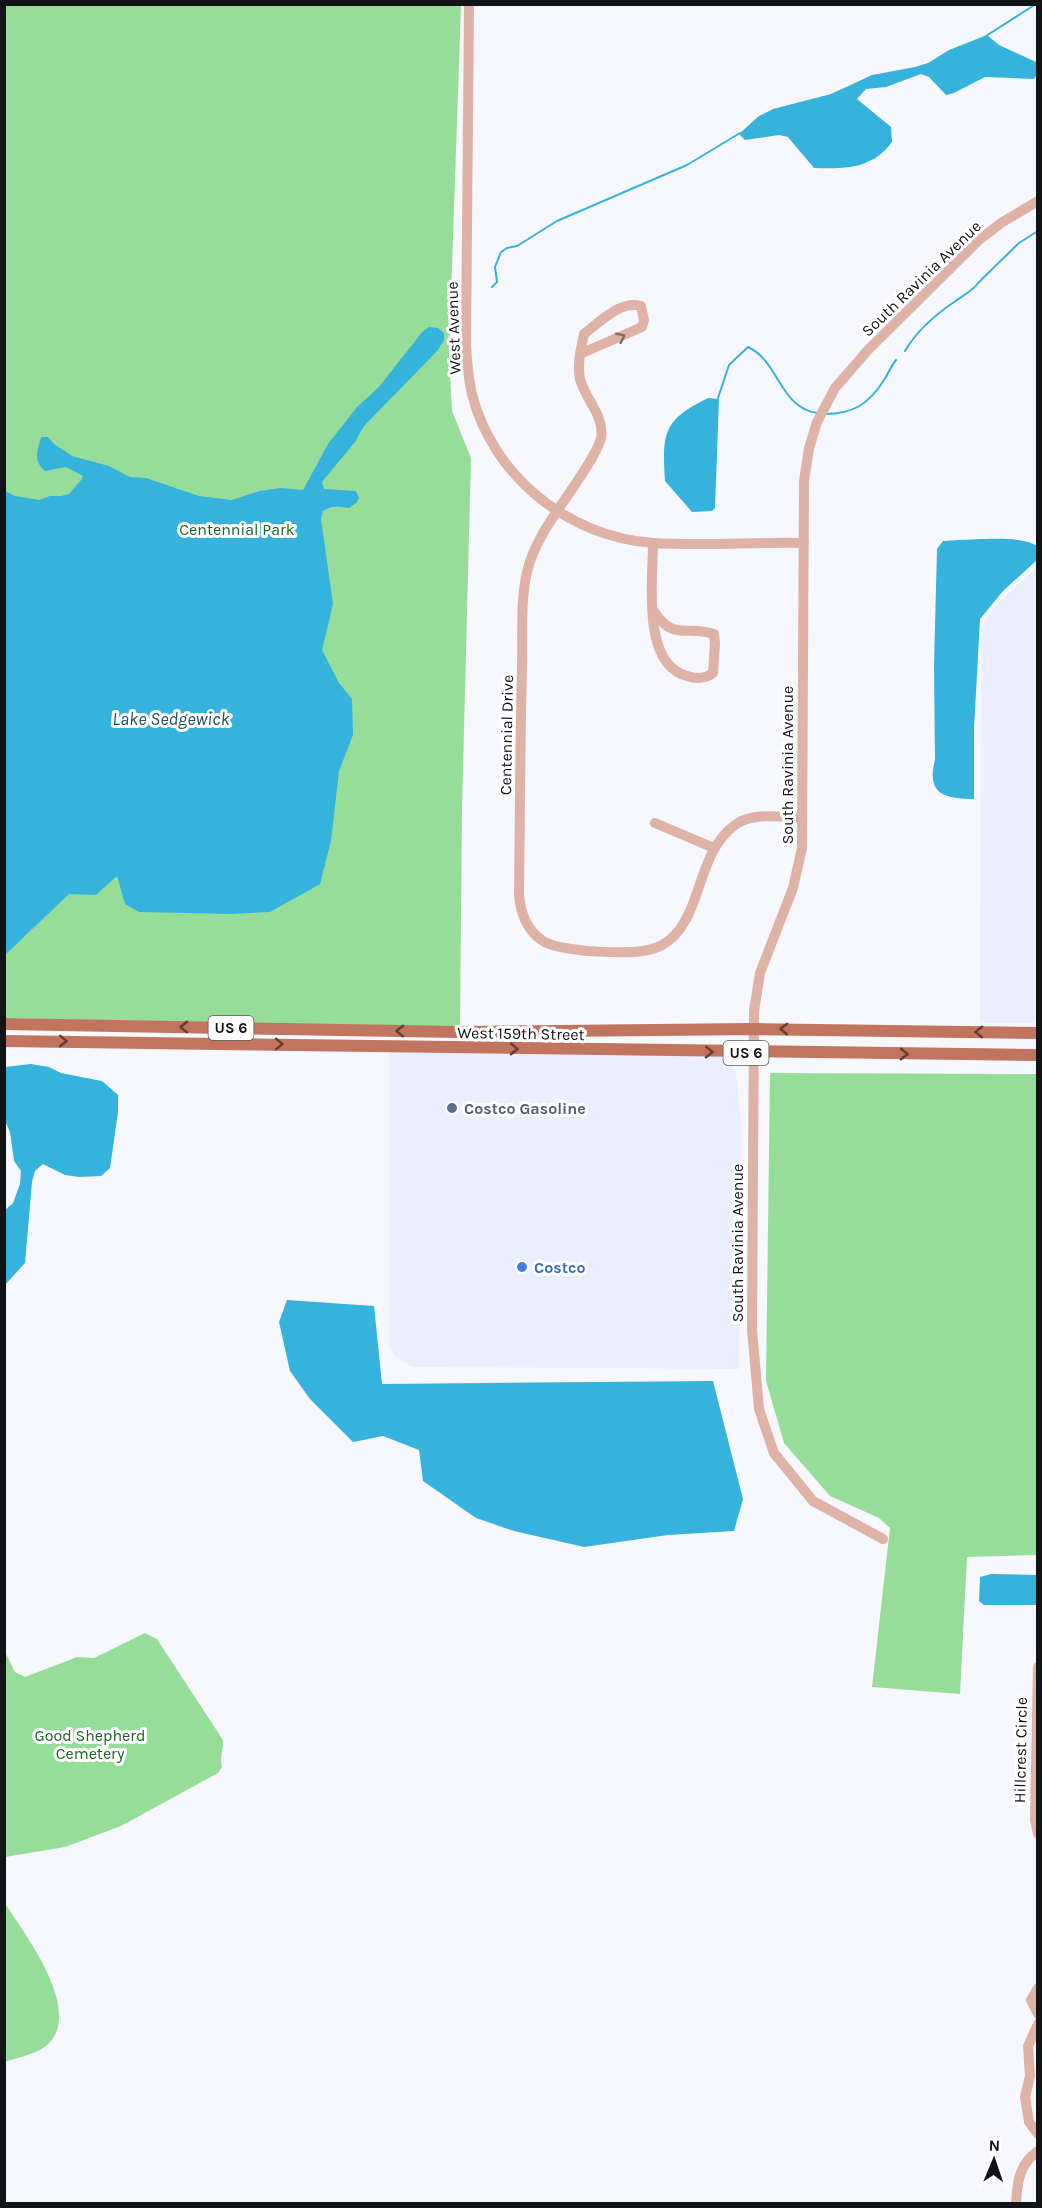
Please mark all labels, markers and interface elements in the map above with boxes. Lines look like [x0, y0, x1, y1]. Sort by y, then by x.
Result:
street label: South Ravinia Avenue [858, 216, 985, 340]
street label: West Avenue [442, 281, 465, 375]
one-way arrow [615, 333, 625, 344]
park label: Centennial Park [179, 520, 295, 539]
street label: Centennial Drive [496, 675, 517, 795]
street label: South Ravinia Avenue [778, 686, 797, 844]
water label: Lake Sedgewick [112, 708, 230, 730]
road number: US 6 [208, 1016, 254, 1040]
one-way arrow [179, 1021, 188, 1034]
street label: West 159th Street [457, 1023, 585, 1044]
one-way arrow [780, 1023, 789, 1036]
one-way arrow [395, 1025, 404, 1037]
one-way arrow [975, 1026, 984, 1038]
one-way arrow [58, 1035, 67, 1047]
one-way arrow [274, 1038, 283, 1050]
road number: US 6 [724, 1041, 768, 1065]
one-way arrow [509, 1043, 518, 1055]
one-way arrow [704, 1046, 713, 1058]
one-way arrow [899, 1048, 908, 1060]
place label: Costco Gasoline [464, 1099, 586, 1118]
marker: Costco Gasoline [445, 1101, 459, 1115]
street label: South Ravinia Avenue [728, 1164, 747, 1322]
place label: Costco [534, 1258, 585, 1277]
marker: Costco [515, 1260, 529, 1274]
street label: Hillcrest Circle [1010, 1697, 1031, 1803]
park label: Good Shepherd Cemetery [34, 1726, 146, 1763]
north arrow [964, 2130, 1024, 2190]
text: N [988, 2136, 1001, 2155]

